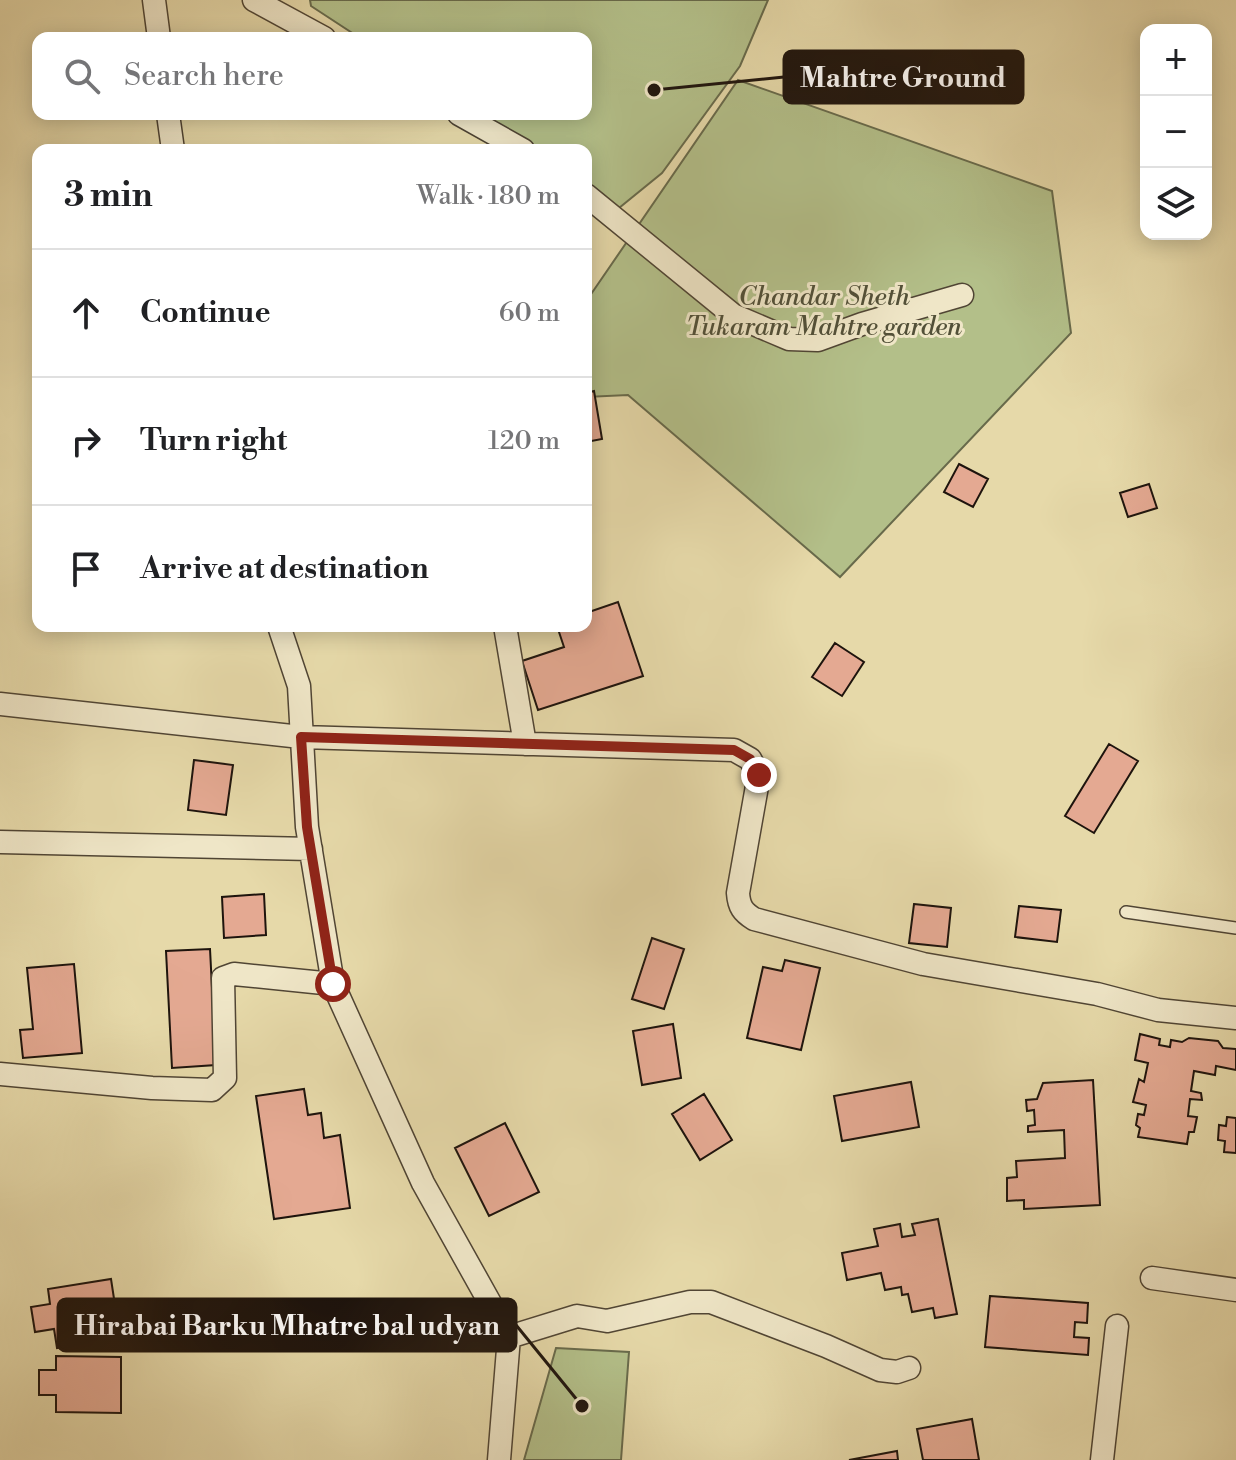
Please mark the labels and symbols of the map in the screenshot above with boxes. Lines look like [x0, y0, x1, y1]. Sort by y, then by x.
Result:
callout: Mahtre Ground [784, 51, 1023, 103]
text: Mahtre Ground [800, 61, 1007, 96]
park label: Chandar Sheth Tukaram Mahtre garden [686, 281, 962, 343]
route end [741, 757, 777, 793]
route start [315, 966, 351, 1002]
callout: Hirabai Barku Mhatre bal udyan [58, 1299, 516, 1351]
text: Hirabai Barku Mhatre bal udyan [74, 1309, 500, 1344]

